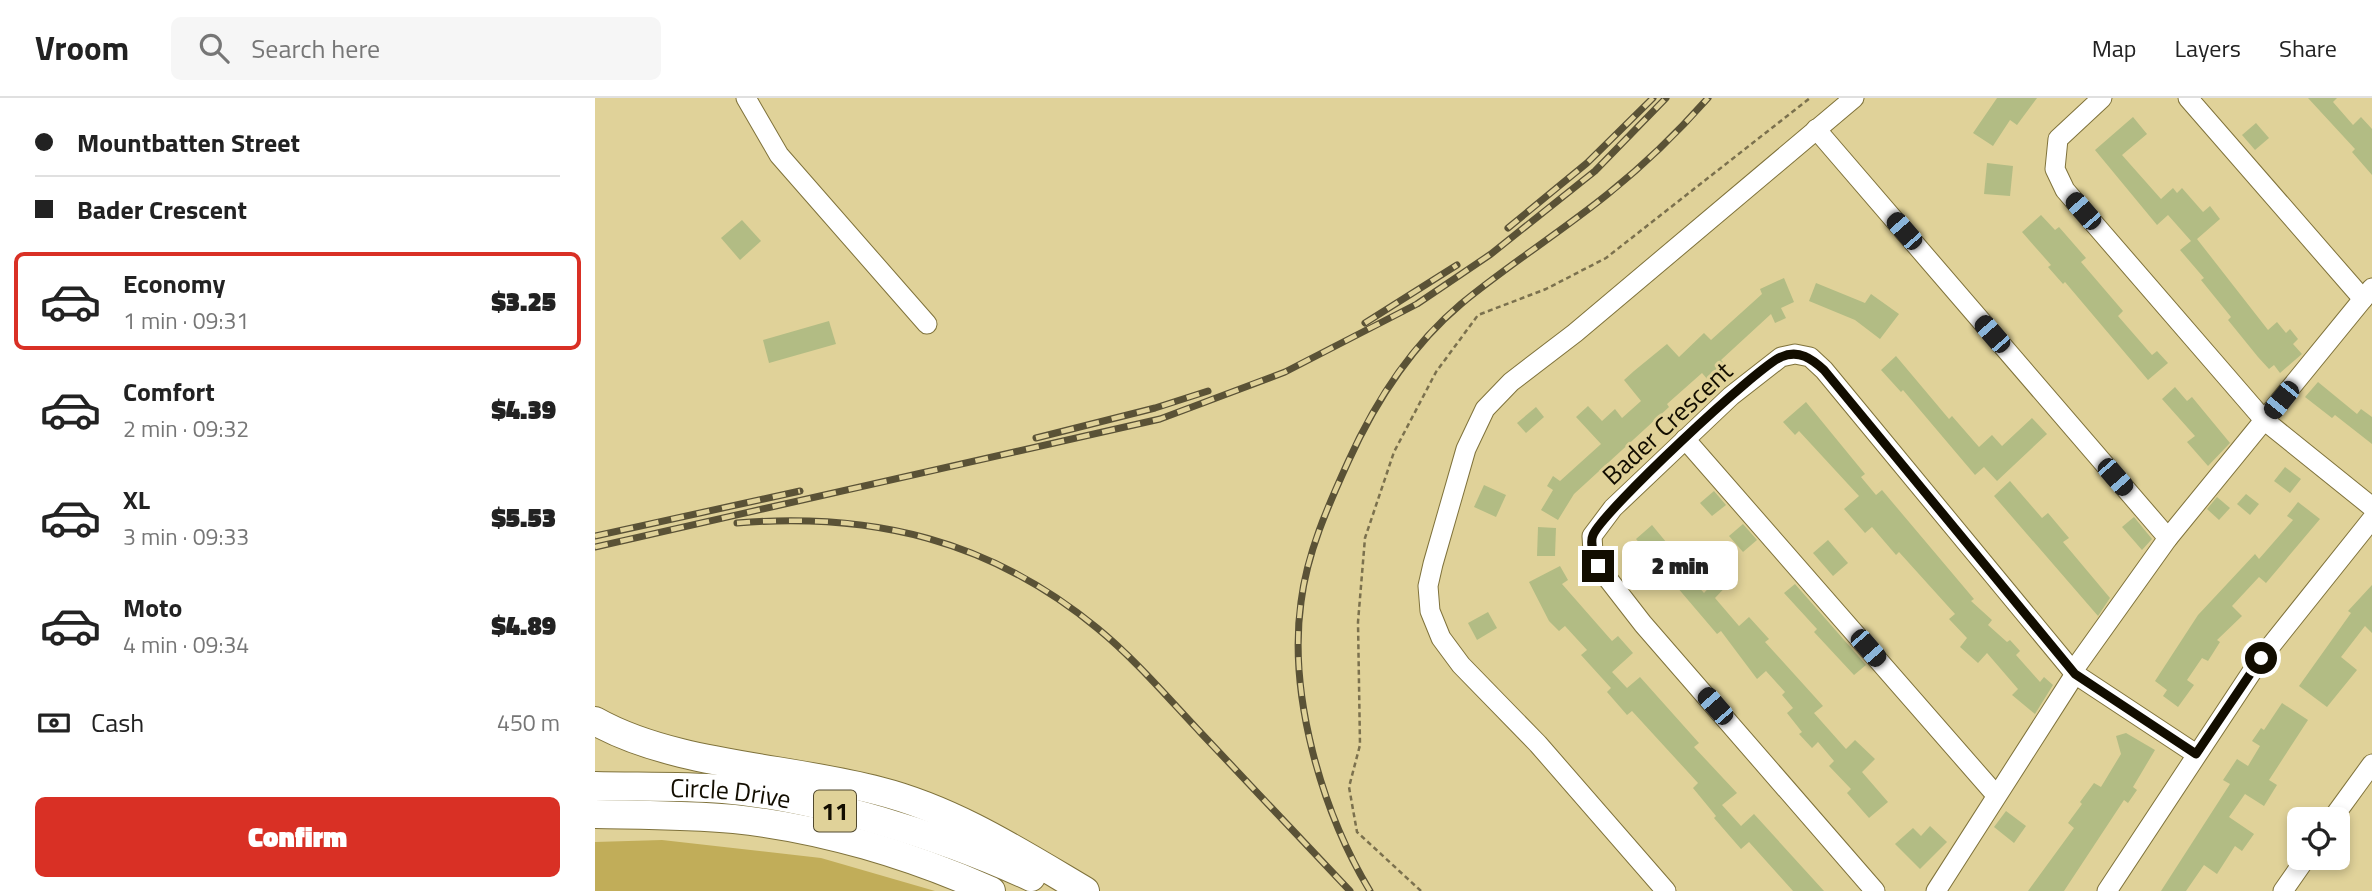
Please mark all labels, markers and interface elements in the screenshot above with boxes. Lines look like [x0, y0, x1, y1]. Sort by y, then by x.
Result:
search box [171, 17, 661, 80]
text: Vroom [35, 23, 129, 73]
icon: search [195, 29, 233, 67]
text: Search here [251, 29, 380, 68]
text: Map [2092, 30, 2137, 66]
text: Layers [2175, 30, 2241, 66]
text: Share [2279, 30, 2337, 66]
text: Mountbatten Street [77, 123, 300, 162]
car [2062, 188, 2105, 234]
text: Bader Crescent [77, 190, 247, 229]
car [1883, 208, 1926, 254]
text: Economy [123, 264, 225, 303]
icon: car [39, 270, 102, 333]
text: $3.25 [491, 282, 556, 321]
text: 1 min · 09:31 [123, 303, 249, 338]
car [1971, 311, 2014, 357]
street label: Bader Crescent [1593, 352, 1741, 494]
text: Comfort [123, 372, 215, 411]
car [2260, 377, 2303, 423]
icon: car [39, 378, 102, 441]
text: $4.39 [491, 390, 556, 429]
text: 2 min · 09:32 [123, 411, 249, 446]
car [2094, 454, 2137, 500]
text: XL [123, 480, 150, 519]
icon: car [39, 486, 102, 549]
text: $5.53 [491, 498, 556, 537]
text: 3 min · 09:33 [123, 519, 249, 554]
callout: 2 min [1623, 542, 1738, 590]
text: 2 min [1651, 548, 1709, 583]
route end [1582, 550, 1614, 582]
text: Moto [123, 588, 182, 627]
icon: car [39, 594, 102, 657]
text: $4.89 [491, 606, 556, 645]
car [1847, 625, 1890, 671]
text: 4 min · 09:34 [123, 627, 249, 662]
route start [2245, 642, 2277, 674]
car [1694, 683, 1737, 729]
text: Cash [91, 703, 144, 742]
icon: cash [35, 704, 73, 742]
text: 450 m [497, 705, 560, 740]
street label: Circle Drive [670, 767, 794, 818]
road number: 11 [814, 790, 856, 832]
button: Confirm [35, 797, 560, 877]
map controls [2287, 807, 2350, 870]
button: locate [2287, 807, 2350, 870]

